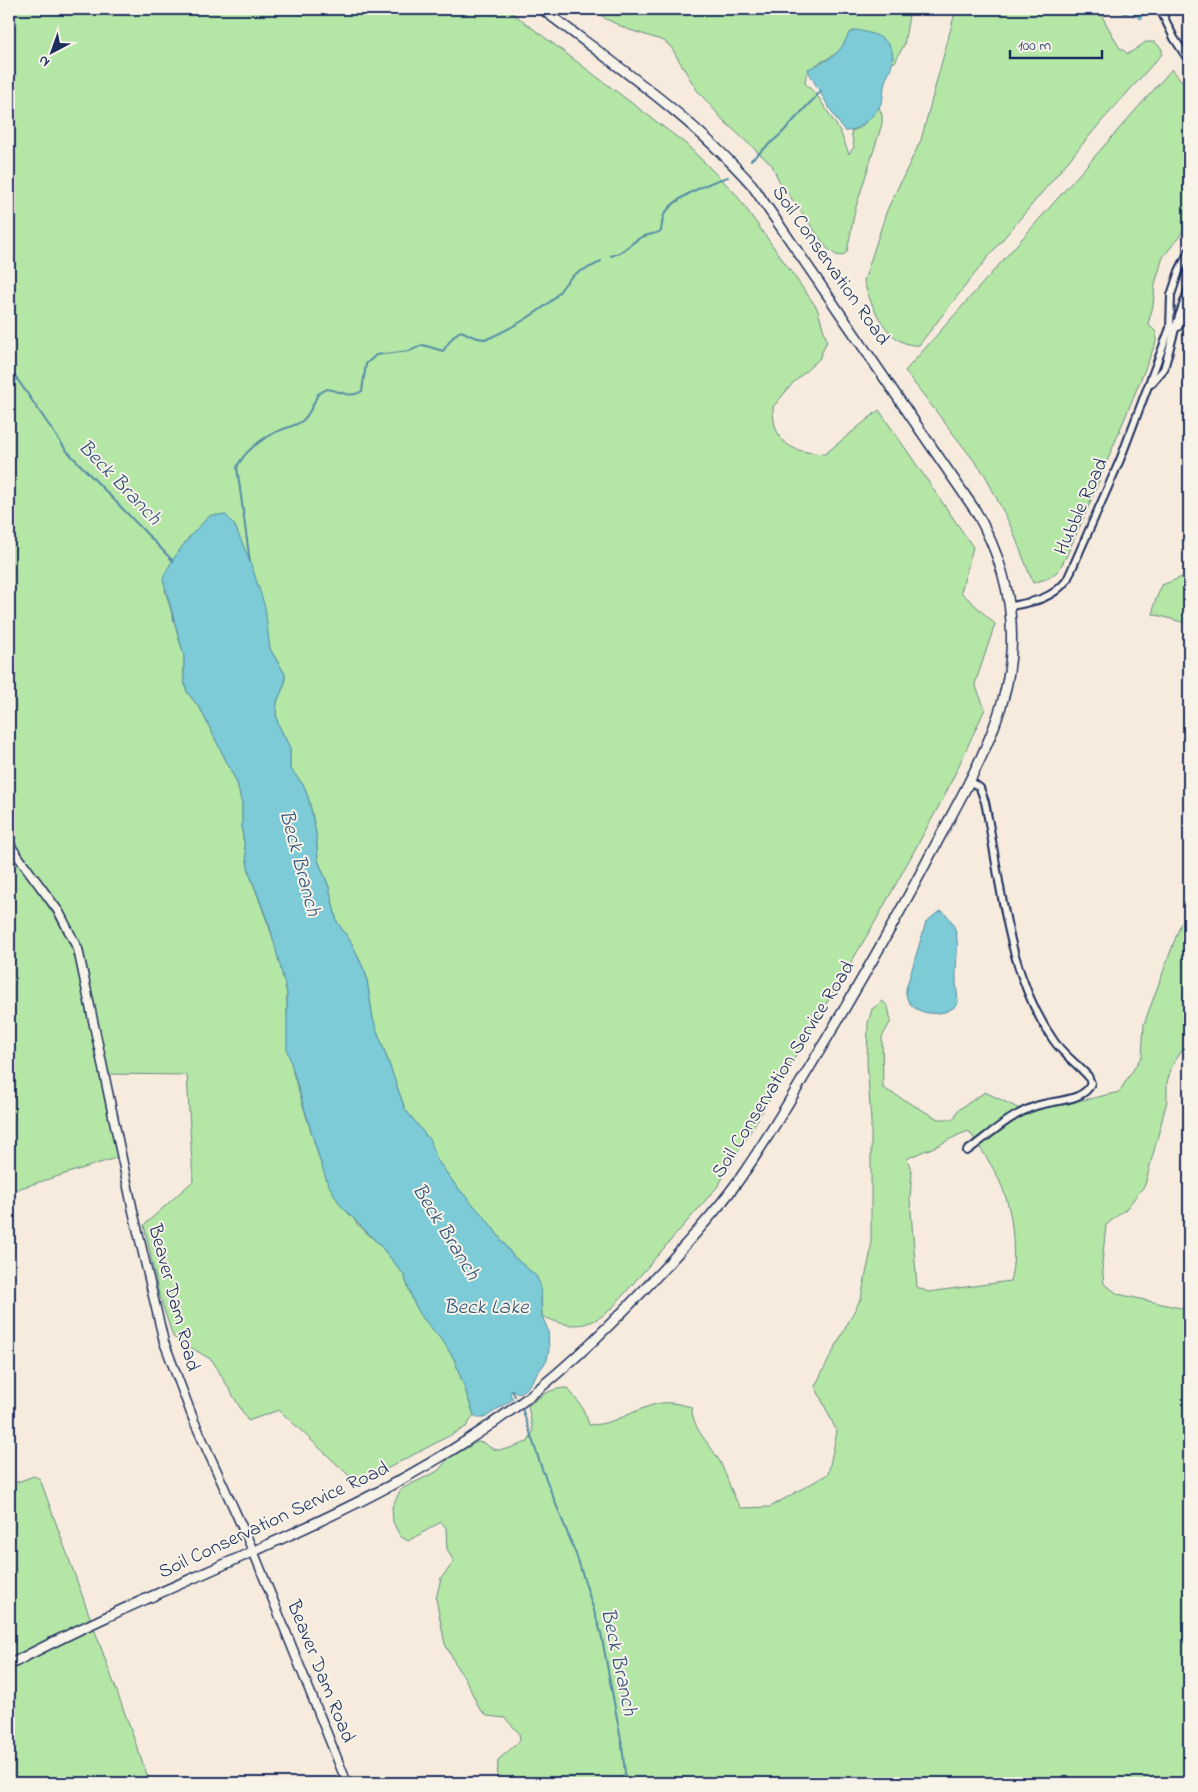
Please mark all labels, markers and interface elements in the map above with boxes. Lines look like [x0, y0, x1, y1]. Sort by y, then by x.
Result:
north arrow [28, 28, 78, 78]
scale bar [1010, 28, 1103, 60]
text: 100 m [1018, 35, 1051, 57]
text: N [34, 50, 55, 72]
street label: Soil Conservation Road [764, 180, 896, 352]
water label: Beck Branch [70, 433, 168, 533]
street label: Hubble Road [1048, 454, 1116, 560]
water label: Beck Branch [270, 806, 328, 920]
street label: Soil Conservation Service Road [705, 956, 863, 1184]
water label: Beck Branch [403, 1178, 487, 1287]
street label: Beaver Dam Road [139, 1220, 207, 1375]
water label: Beck Lake [443, 1293, 530, 1323]
street label: Soil Conservation Service Road [154, 1455, 394, 1587]
street label: Beaver Dam Road [278, 1596, 362, 1748]
water label: Beck Branch [592, 1606, 644, 1719]

